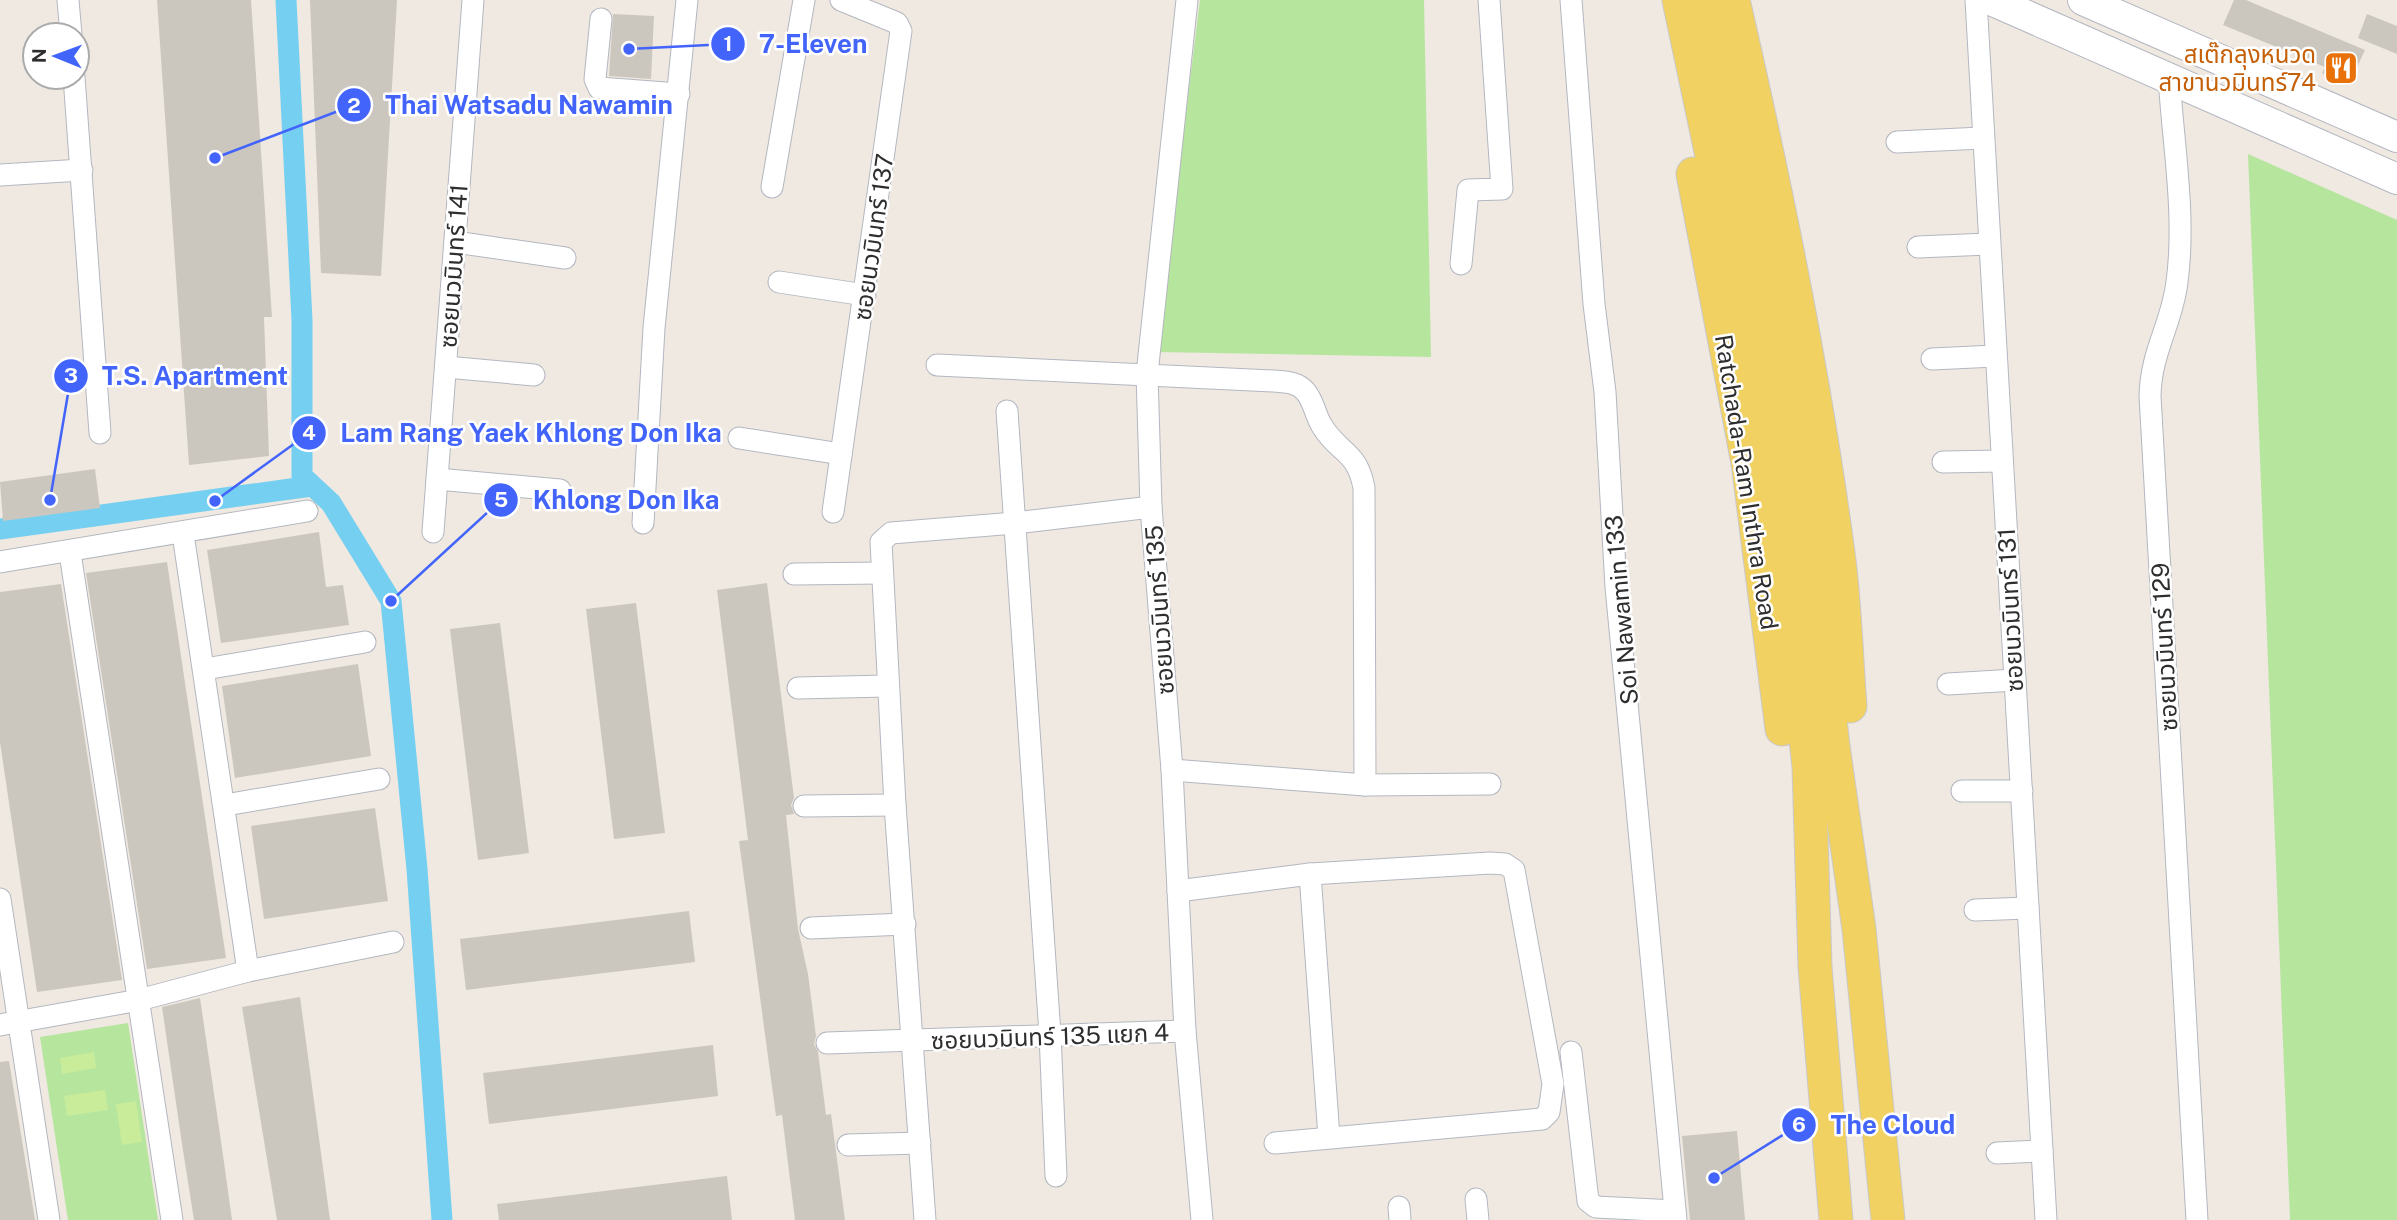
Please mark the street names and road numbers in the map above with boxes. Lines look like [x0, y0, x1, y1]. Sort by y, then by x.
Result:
street label: ซอยนวมินทร์ 137 [847, 152, 899, 322]
street label: ซอยนวมินทร์ 141 [433, 183, 473, 349]
street label: Ratchada-Ram Inthra Road [1710, 332, 1784, 632]
street label: Soi Nawamin 133 [1599, 514, 1643, 706]
street label: ซอยนวมินทร์ 135 [1139, 524, 1179, 696]
street label: ซอยนวมินทร์ 131 [1992, 527, 2028, 693]
street label: ซอยนวมินทร์ 129 [2146, 562, 2182, 732]
street label: ซอยนวมินทร์ 135 แยก 4 [931, 1018, 1169, 1054]

